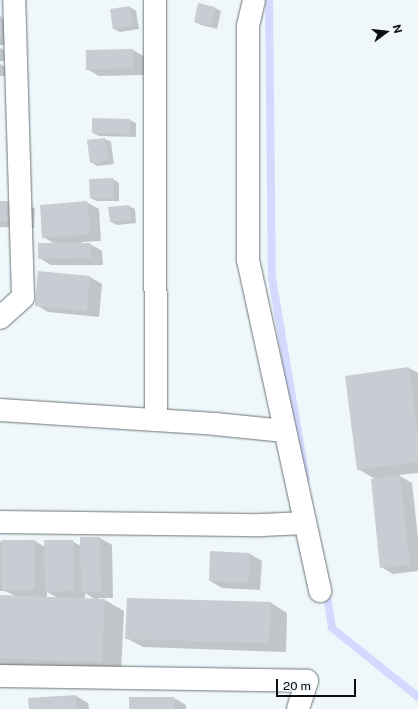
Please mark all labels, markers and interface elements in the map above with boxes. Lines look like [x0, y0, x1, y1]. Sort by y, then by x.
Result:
north arrow [366, 12, 406, 52]
text: N [391, 23, 404, 35]
scale bar [278, 671, 358, 697]
text: 20 m [283, 679, 311, 693]

